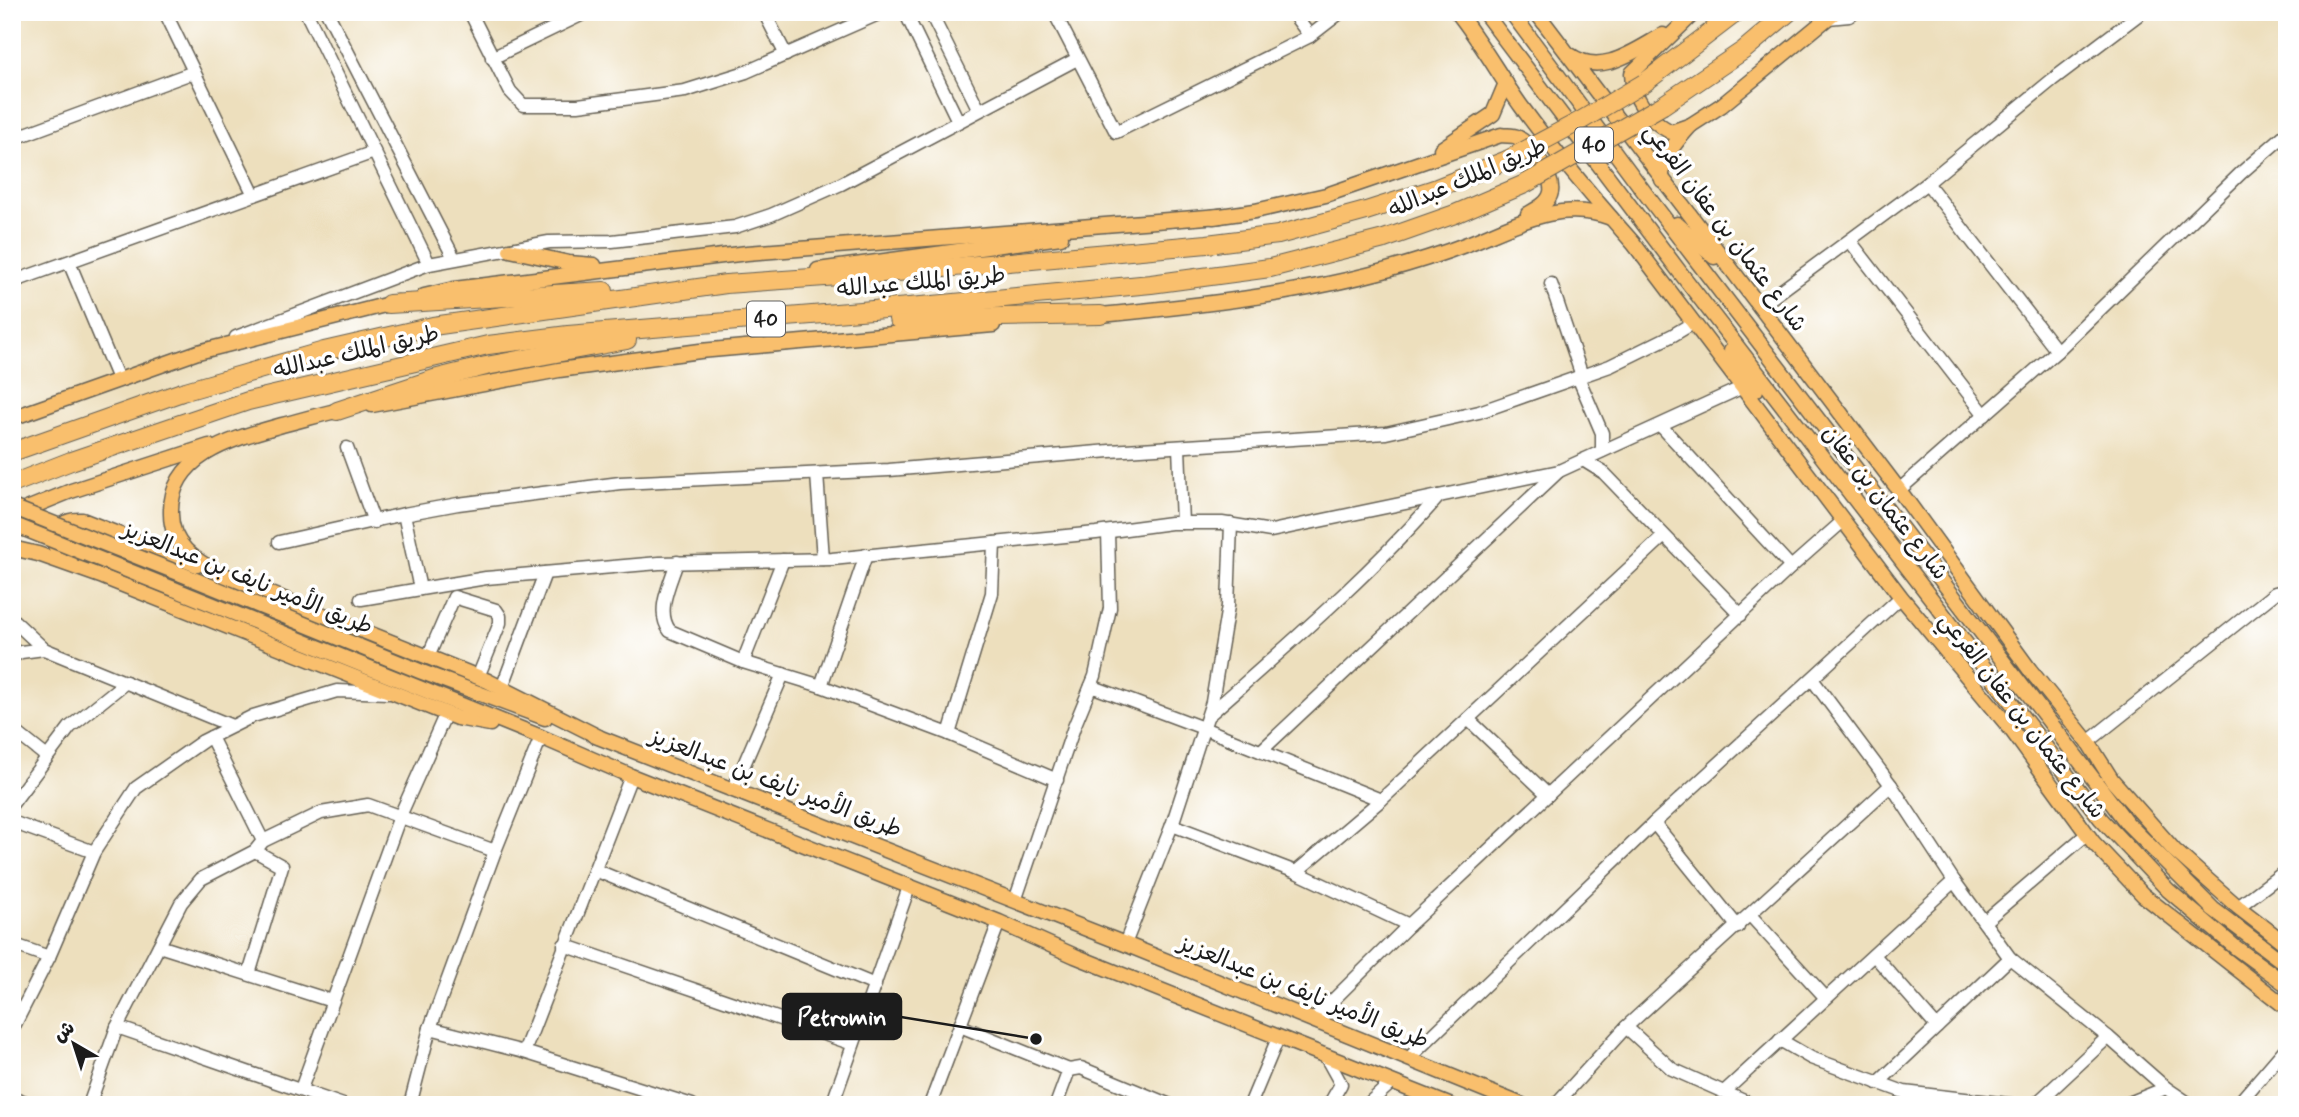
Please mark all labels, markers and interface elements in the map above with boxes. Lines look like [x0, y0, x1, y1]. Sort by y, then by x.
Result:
street label: شارع عثمان بن عفان الفرعي [1633, 118, 1813, 341]
road number: 40 [1575, 128, 1613, 162]
street label: طريق الملك عبدالله [1384, 132, 1552, 226]
street label: طريق الملك عبدالله [835, 261, 1007, 305]
road number: 40 [747, 302, 785, 336]
street label: طريق الملك عبدالله [271, 319, 442, 387]
street label: شارع عثمان بن عفان [1814, 420, 1954, 587]
street label: طريق الأمير نايف بن عبدالعزيز [116, 511, 378, 643]
street label: شارع عثمان بن عفان الفرعي [1928, 607, 2111, 828]
street label: طريق الأمير نايف بن عبدالعزيز [643, 718, 907, 846]
street label: طريق الأمير نايف بن عبدالعزيز [1172, 925, 1434, 1057]
callout: Petromin [783, 994, 901, 1039]
text: Petromin [797, 1003, 887, 1034]
north arrow [38, 1009, 108, 1078]
text: ش [48, 1016, 80, 1048]

